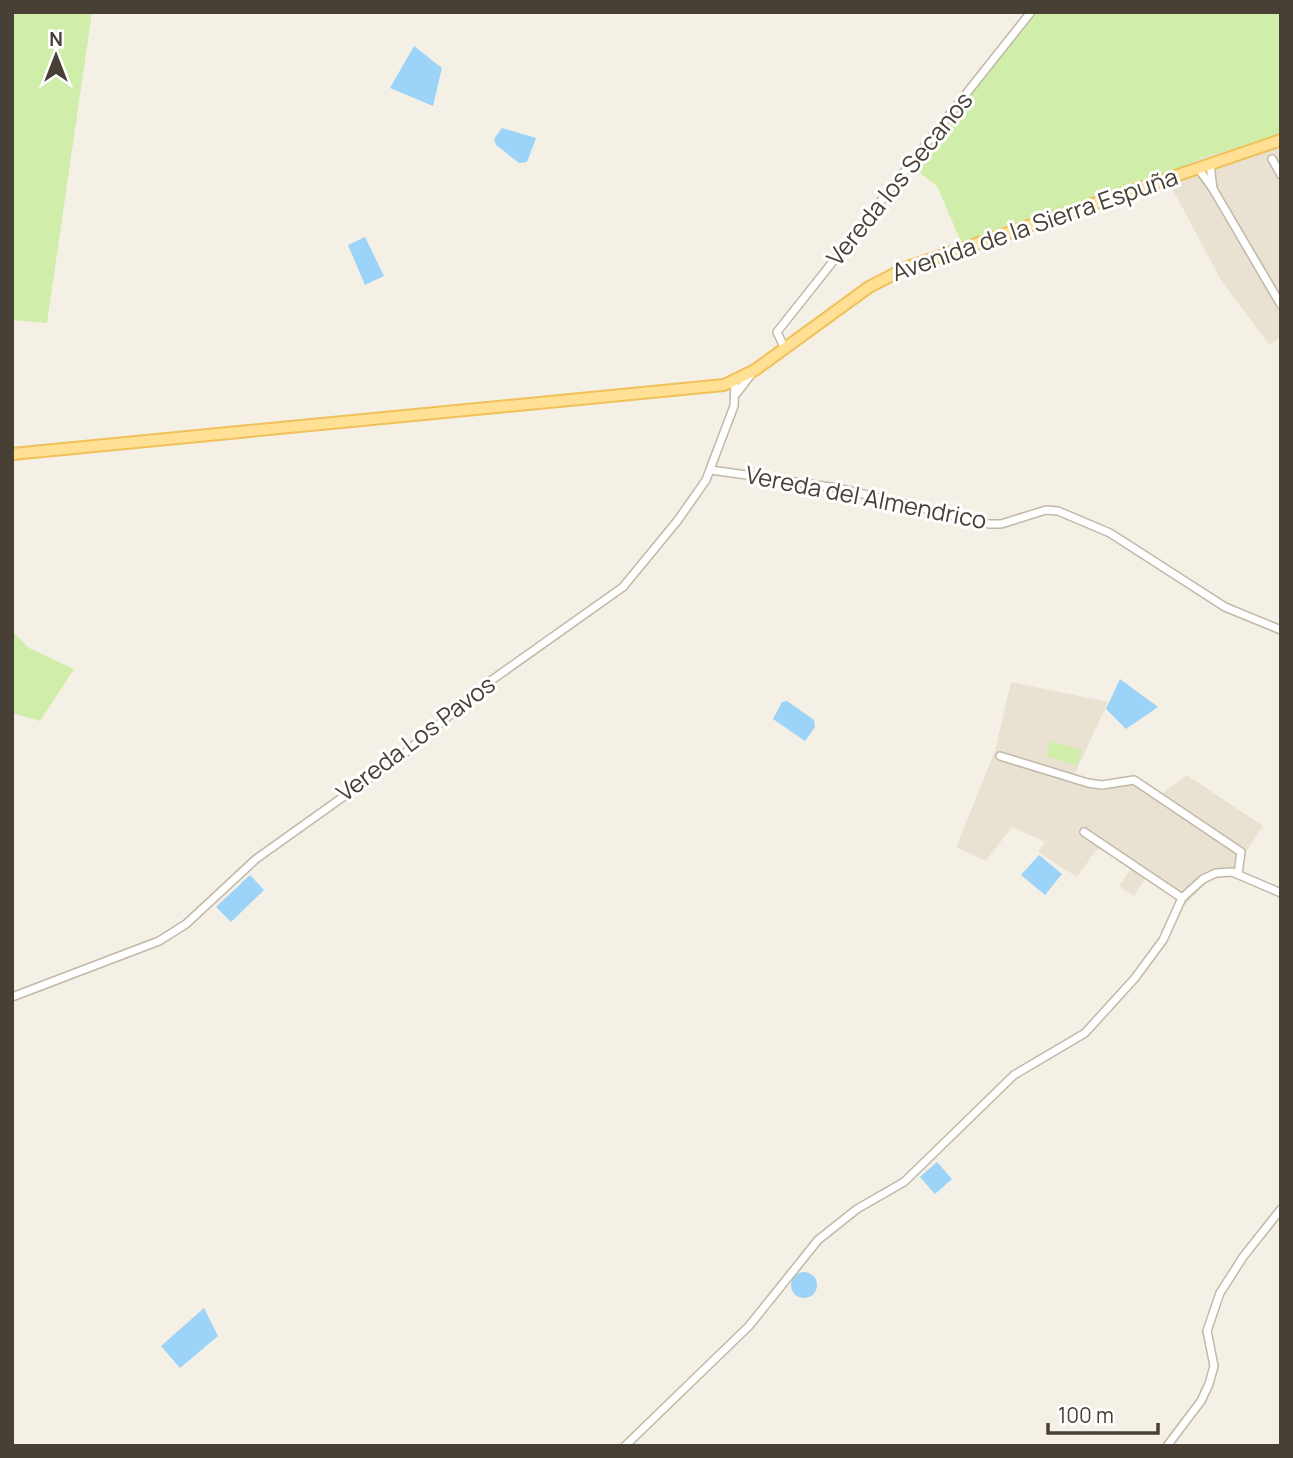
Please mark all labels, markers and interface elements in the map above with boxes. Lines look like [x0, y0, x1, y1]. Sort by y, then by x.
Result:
north arrow [21, 21, 91, 91]
text: N [49, 26, 63, 52]
street label: Vereda los Secanos [818, 84, 979, 272]
street label: Avenida de la Sierra Espuña [887, 159, 1182, 288]
street label: Vereda del Almendrico [743, 457, 990, 536]
street label: Vereda Los Pavos [329, 667, 501, 808]
scale bar [1048, 1392, 1158, 1436]
text: 100 m [1058, 1401, 1114, 1429]

